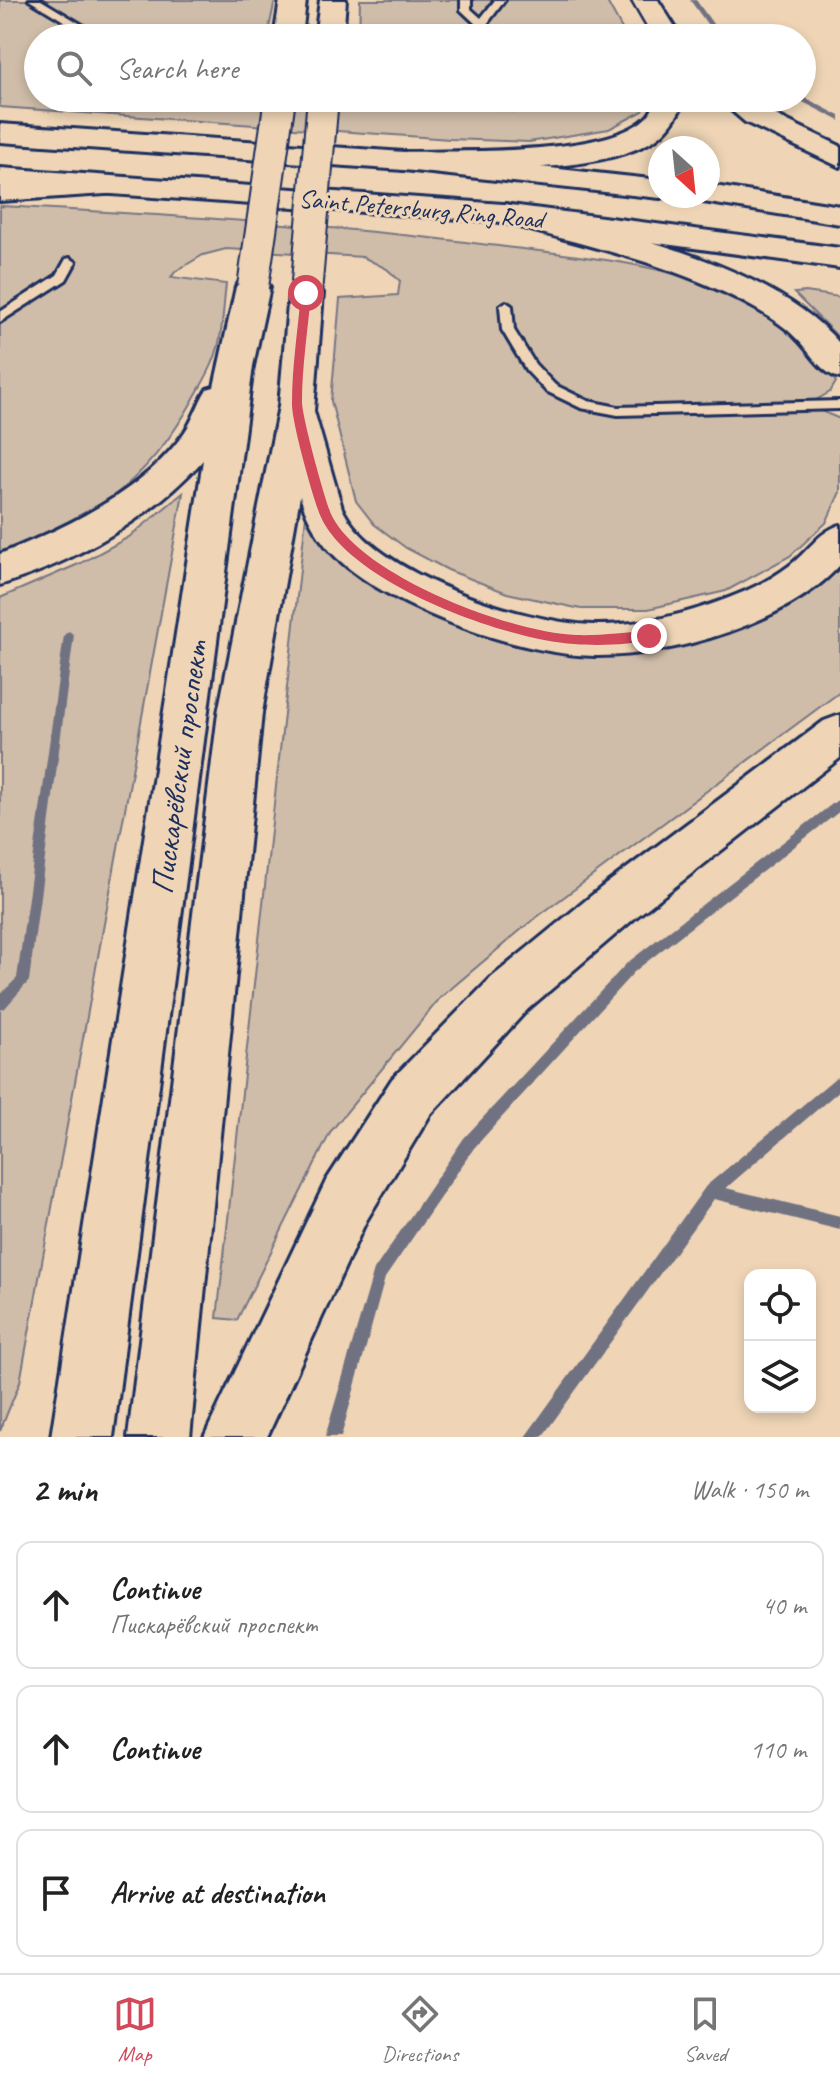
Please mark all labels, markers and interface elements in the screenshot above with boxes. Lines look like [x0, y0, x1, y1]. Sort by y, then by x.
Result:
search box [24, 24, 816, 112]
icon: search [52, 46, 96, 90]
text: Search here [116, 49, 238, 87]
north arrow [648, 136, 720, 208]
street label: Saint Petersburg Ring Road [297, 182, 548, 236]
route start [288, 275, 324, 311]
route end [631, 618, 667, 654]
street label: Пискарёвский проспект [141, 637, 217, 896]
map controls [744, 1269, 816, 1413]
button: locate [744, 1269, 816, 1341]
button: layers [744, 1341, 816, 1413]
text: 2 min [32, 1468, 97, 1511]
text: Walk · 150 m [691, 1473, 808, 1506]
text: Continue [110, 1570, 200, 1608]
icon: ahead [34, 1583, 78, 1627]
text: 40 m [762, 1589, 806, 1622]
text: Пискарёвский проспект [110, 1608, 317, 1641]
icon: ahead [34, 1727, 78, 1771]
text: Continue [110, 1730, 200, 1768]
text: 110 m [750, 1733, 806, 1766]
icon: arrive [34, 1871, 78, 1915]
text: Arrive at destination [110, 1874, 325, 1912]
tab: Map [113, 1992, 157, 2068]
tab: Directions [382, 1992, 458, 2068]
tab: Saved [683, 1992, 727, 2068]

